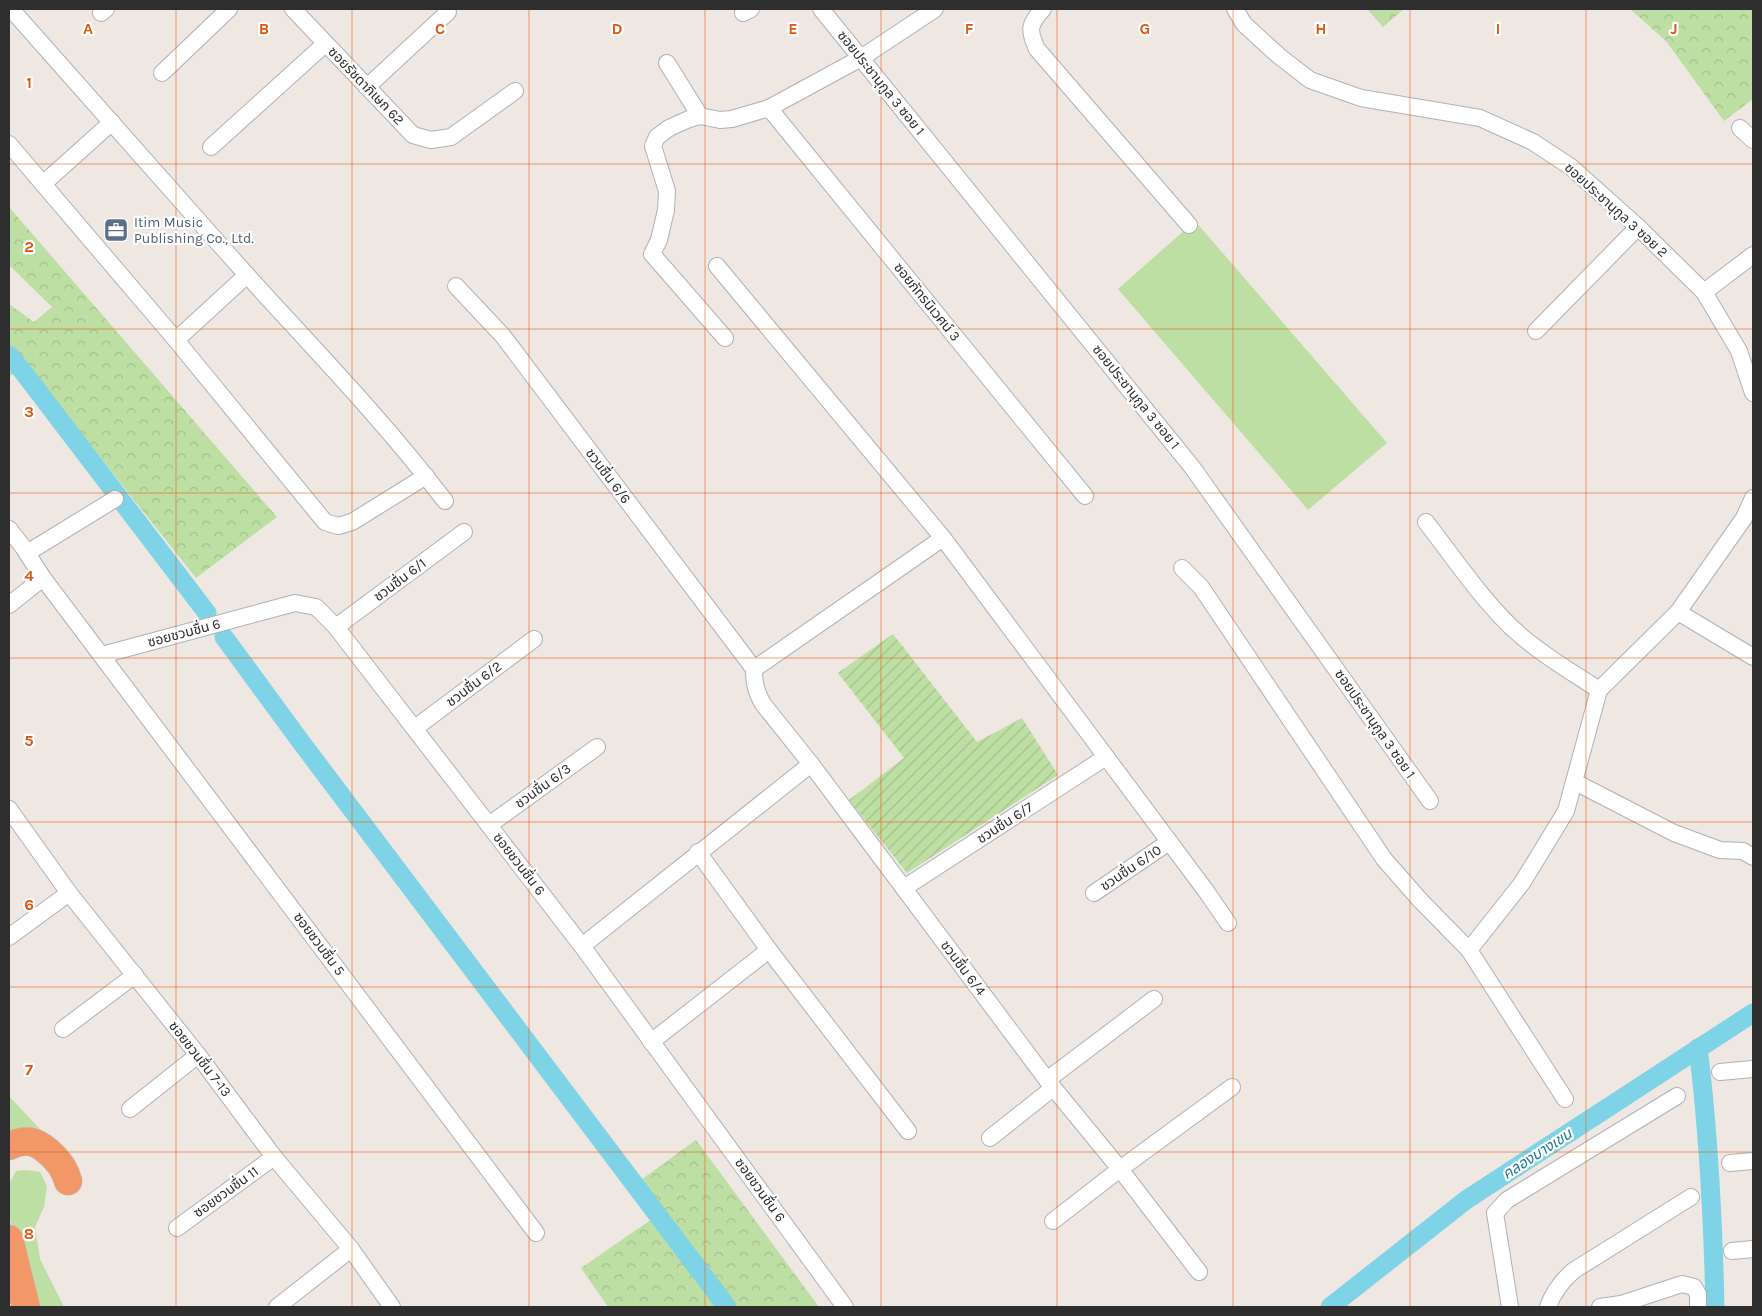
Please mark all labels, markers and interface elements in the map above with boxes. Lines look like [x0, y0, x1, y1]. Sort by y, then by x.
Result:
text: A [83, 19, 93, 38]
text: B [259, 19, 269, 38]
text: C [435, 19, 445, 38]
text: D [612, 19, 623, 38]
text: E [788, 19, 798, 38]
text: F [965, 19, 974, 38]
text: G [1140, 19, 1150, 38]
text: H [1315, 19, 1327, 38]
text: I [1496, 19, 1500, 38]
text: J [1670, 19, 1678, 38]
street label: ซอยประชานุกูล 3 ซอย 1 [834, 27, 928, 139]
street label: ซอยรัชดาภิเษก 62 [324, 43, 408, 129]
text: 1 [26, 73, 32, 92]
street label: ซอยประชานุกูล 3 ซอย 2 [1561, 159, 1671, 261]
place label: Itim Music Publishing Co., Ltd. [134, 214, 254, 247]
office icon: Itim Music Publishing Co., Ltd. [103, 217, 129, 243]
text: 2 [24, 237, 34, 256]
street label: ซอยภัทรนิเวศน์ 3 [890, 259, 964, 345]
street label: ซอยประชานุกูล 3 ซอย 1 [1089, 341, 1183, 453]
text: 3 [24, 402, 34, 421]
street label: ชวนชื่น 6/6 [582, 444, 636, 507]
street label: ชวนชื่น 6/1 [369, 553, 430, 605]
text: 4 [24, 566, 34, 585]
street label: ซอยชวนชื่น 6 [145, 613, 222, 651]
street label: ชวนชื่น 6/2 [442, 656, 505, 710]
street label: ซอยประชานุกูล 3 ซอย 1 [1331, 666, 1419, 782]
text: 5 [24, 731, 34, 750]
street label: ชวนชื่น 6/3 [511, 758, 574, 812]
street label: ชวนชื่น 6/7 [973, 797, 1037, 847]
street label: ซอยชวนชื่น 6 [489, 828, 550, 899]
street label: ชวนชื่น 6/10 [1096, 840, 1165, 895]
text: 6 [24, 895, 34, 914]
street label: ซอยชวนชื่น 5 [290, 908, 350, 979]
street label: ชวนชื่น 6/4 [937, 936, 991, 999]
street label: ซอยชวนชื่น 7-13 [165, 1017, 236, 1100]
text: 7 [25, 1060, 33, 1079]
water label: คลองบางเขน [1499, 1124, 1576, 1183]
street label: ซอยชวนชื่น 6 [731, 1154, 790, 1225]
street label: ซอยชวนชื่น 11 [189, 1161, 262, 1221]
text: 8 [24, 1224, 34, 1243]

